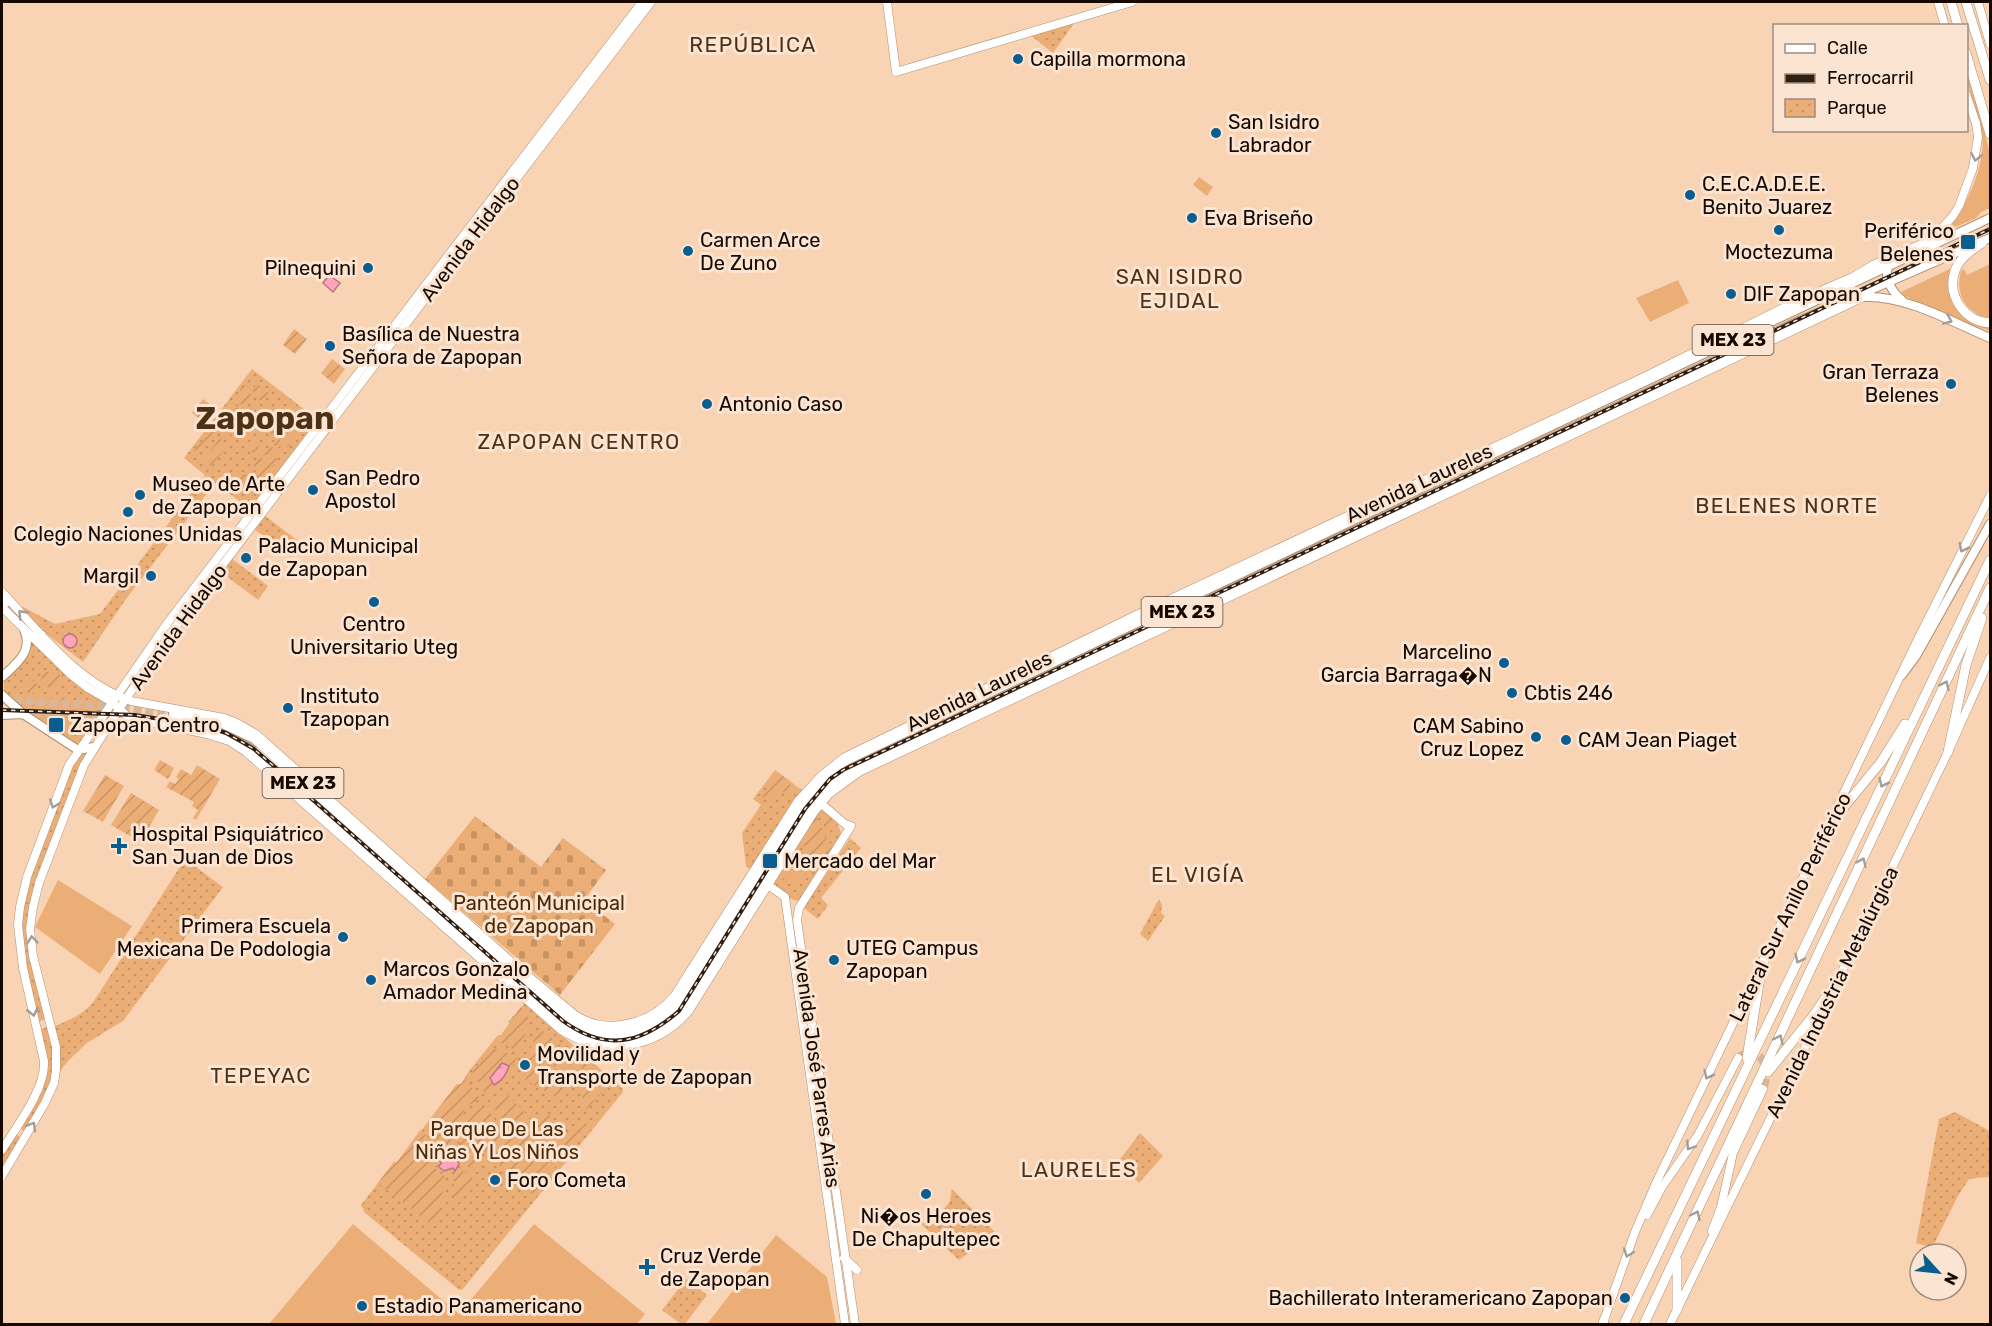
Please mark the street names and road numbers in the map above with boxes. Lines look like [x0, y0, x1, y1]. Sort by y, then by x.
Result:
street label: Avenida Hidalgo [415, 172, 525, 306]
road number: MEX 23 [1692, 325, 1774, 355]
street label: Avenida Laureles [1342, 439, 1496, 527]
street label: Avenida Hidalgo [124, 559, 232, 695]
road number: MEX 23 [1142, 597, 1222, 627]
street label: Avenida Laureles [902, 645, 1056, 737]
road number: MEX 23 [262, 768, 344, 798]
street label: Lateral Sur Anillo Periférico [1724, 789, 1856, 1025]
street label: Avenida Industria Metalúrgica [1761, 863, 1903, 1121]
street label: Avenida José Parres Arias [788, 947, 846, 1189]

